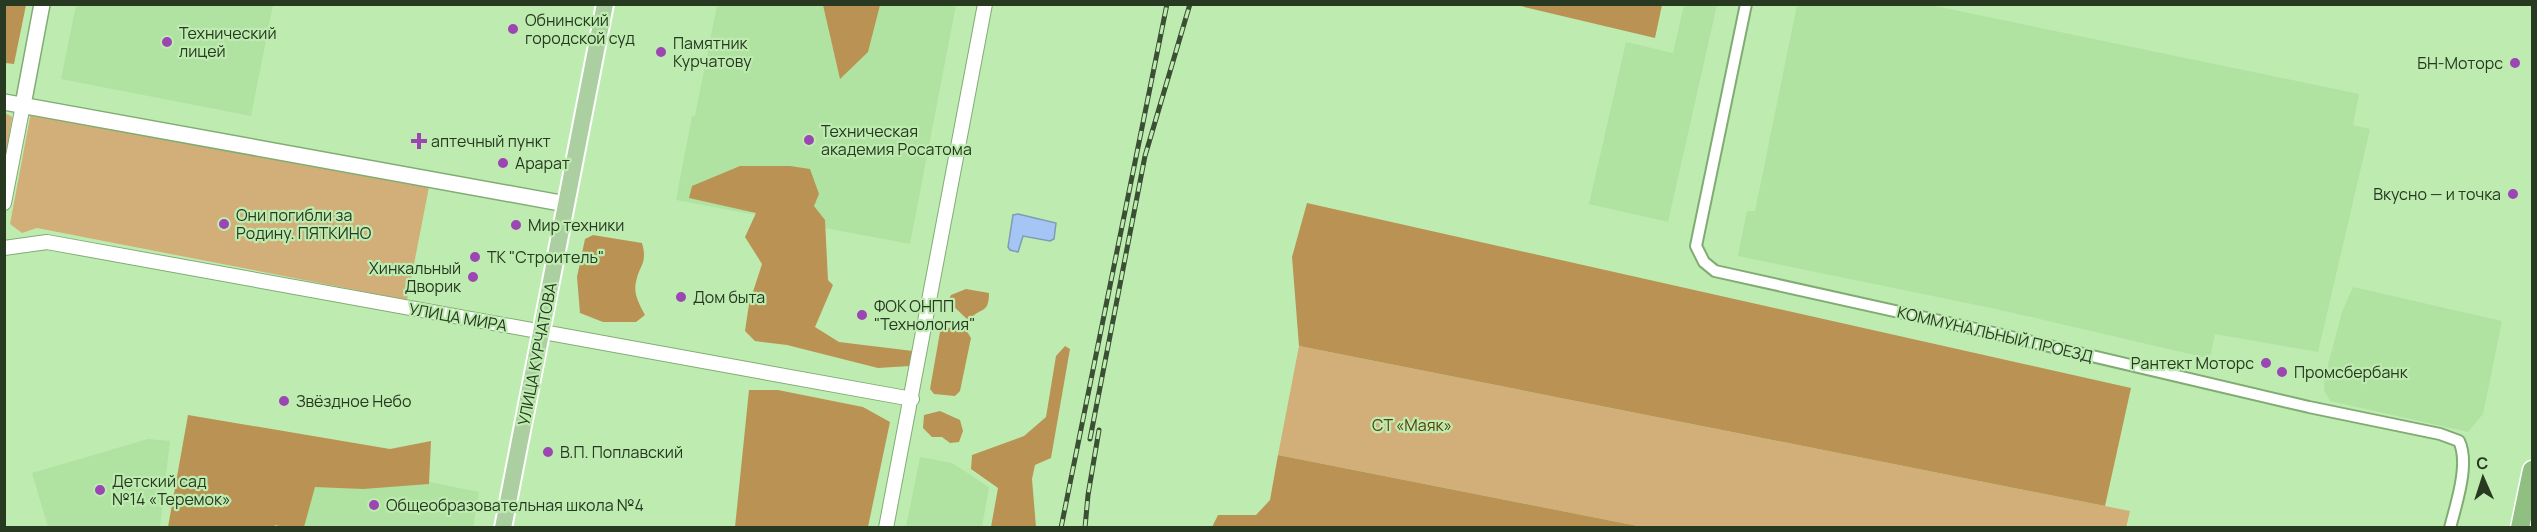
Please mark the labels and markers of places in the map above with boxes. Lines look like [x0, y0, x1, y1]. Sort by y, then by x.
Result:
place label: Обнинский городской суд [525, 9, 635, 49]
place label: Технический лицей [179, 22, 277, 62]
marker: Обнинский городской суд [506, 22, 520, 36]
place label: Памятник Курчатову [673, 32, 752, 72]
marker: Технический лицей [160, 35, 174, 49]
marker: Памятник Курчатову [654, 45, 668, 59]
place label: БН-Моторс [2417, 52, 2503, 74]
marker: БН-Моторс [2508, 56, 2522, 70]
place label: Техническая академия Росатома [821, 120, 972, 160]
place label: аптечный пункт [431, 130, 551, 152]
marker: Техническая академия Росатома [802, 133, 816, 147]
marker: аптечный пункт [412, 134, 426, 148]
place label: Арарат [515, 152, 570, 174]
marker: Арарат [496, 156, 510, 170]
place label: Вкусно — и точка [2373, 183, 2501, 205]
marker: Вкусно — и точка [2506, 187, 2520, 201]
place label: Они погибли за Родину. ПЯТКИНО [236, 204, 372, 244]
place label: Мир техники [528, 214, 624, 236]
marker: Они погибли за Родину. ПЯТКИНО [217, 217, 231, 231]
marker: Мир техники [509, 218, 523, 232]
place label: ТК "Строитель" [487, 246, 604, 268]
marker: ТК "Строитель" [468, 250, 482, 264]
place label: Хинкальный Дворик [369, 257, 462, 297]
marker: Хинкальный Дворик [466, 270, 480, 284]
place label: Дом быта [693, 286, 765, 308]
marker: Дом быта [674, 290, 688, 304]
place label: ФОК ОНПП "Технология" [874, 295, 975, 335]
marker: ФОК ОНПП "Технология" [855, 308, 869, 322]
place label: Рантект Моторс [2131, 352, 2254, 374]
marker: Рантект Моторс [2259, 356, 2273, 370]
place label: Промсбербанк [2294, 361, 2409, 383]
marker: Промсбербанк [2275, 365, 2289, 379]
place label: Звёздное Небо [296, 390, 411, 412]
marker: Звёздное Небо [277, 394, 291, 408]
place label: В.П. Поплавский [560, 441, 683, 463]
marker: В.П. Поплавский [541, 445, 555, 459]
place label: Детский сад №14 «Теремок» [112, 470, 231, 510]
marker: Детский сад №14 «Теремок» [93, 483, 107, 497]
place label: Общеобразовательная школа №4 [386, 494, 644, 516]
marker: Общеобразовательная школа №4 [367, 498, 381, 512]

